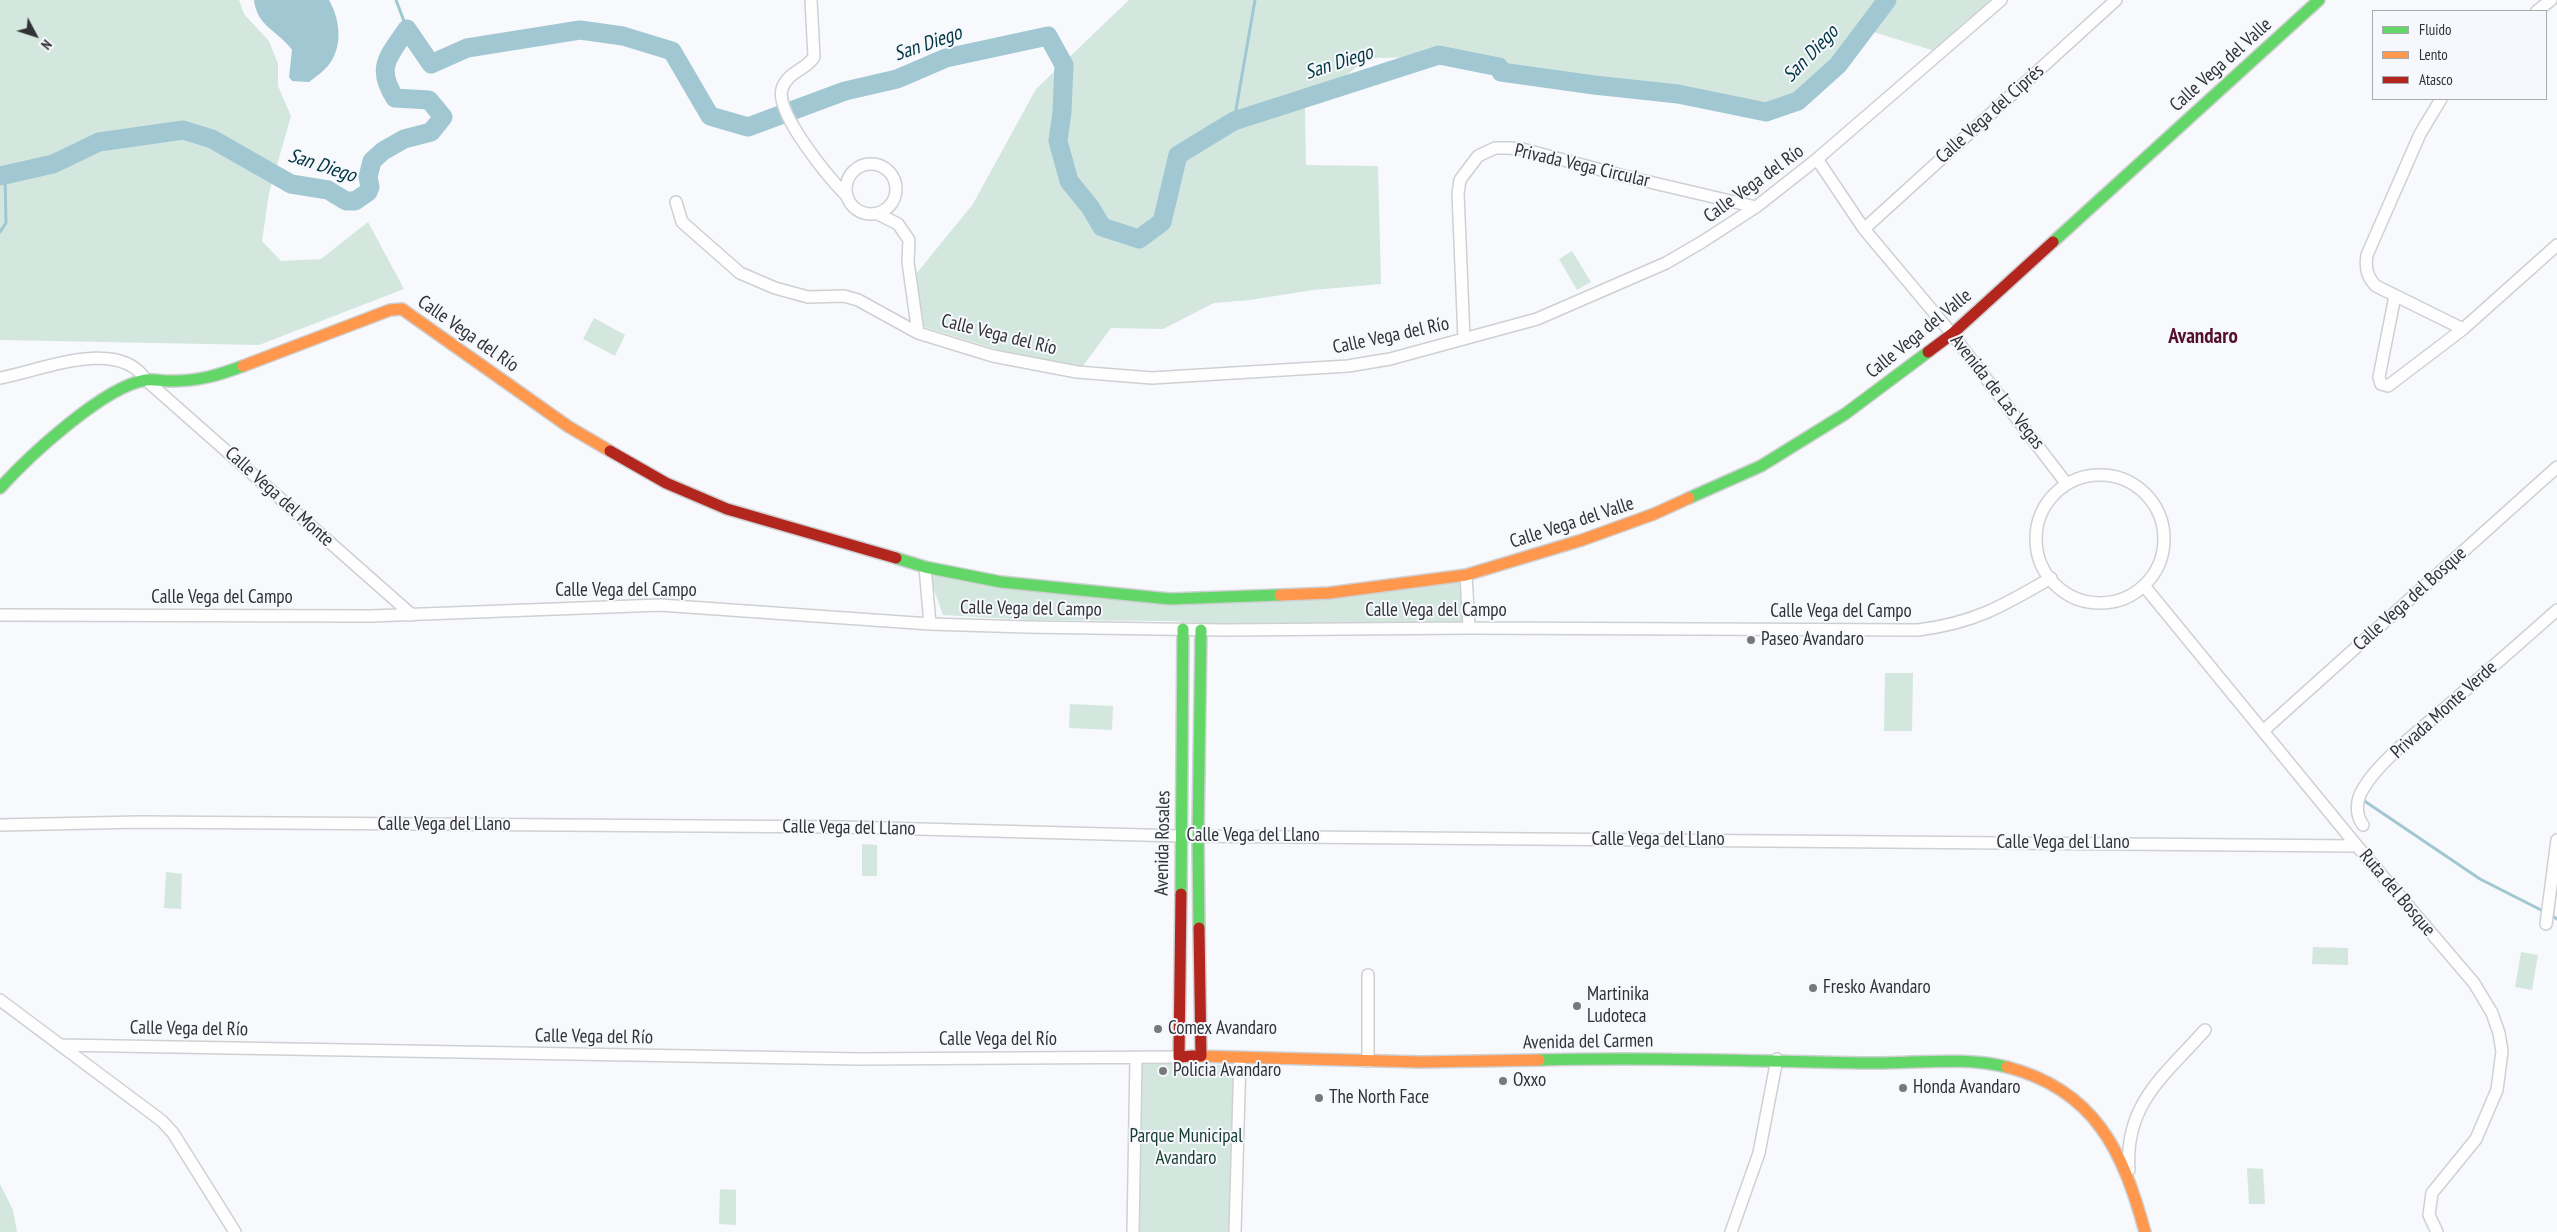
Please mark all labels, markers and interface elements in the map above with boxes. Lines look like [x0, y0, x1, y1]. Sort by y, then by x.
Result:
north arrow [10, 10, 60, 60]
legend [2372, 10, 2547, 100]
street label: Calle Vega del Valle [2165, 13, 2277, 117]
text: Fluido [2419, 20, 2451, 39]
water label: San Diego [891, 21, 965, 67]
water label: San Diego [1778, 21, 1844, 87]
text: N [37, 36, 56, 53]
water label: San Diego [1302, 41, 1376, 85]
text: Lento [2419, 45, 2448, 64]
street label: Calle Vega del Ciprés [1931, 60, 2049, 168]
text: Atasco [2419, 70, 2453, 89]
street label: Privada Vega Circular [1512, 139, 1652, 193]
street label: Calle Vega del Río [1700, 140, 1808, 228]
water label: San Diego [285, 144, 359, 188]
street label: Calle Vega del Valle [1862, 285, 1976, 383]
street label: Calle Vega del Río [413, 291, 523, 377]
street label: Calle Vega del Río [939, 310, 1059, 360]
street label: Calle Vega del Río [1331, 313, 1451, 359]
district label: Avandaro [2168, 324, 2238, 350]
street label: Avenida de Las Vegas [1945, 330, 2049, 454]
street label: Calle Vega del Monte [220, 442, 338, 552]
street label: Calle Vega del Valle [1507, 492, 1637, 554]
street label: Calle Vega del Bosque [2349, 542, 2471, 656]
street label: Calle Vega del Campo [555, 580, 697, 602]
street label: Calle Vega del Campo [151, 587, 293, 609]
street label: Calle Vega del Campo [960, 596, 1102, 622]
street label: Calle Vega del Campo [1365, 600, 1507, 622]
street label: Calle Vega del Campo [1770, 601, 1912, 623]
place label: Paseo Avandaro [1761, 629, 1864, 651]
marker: Paseo Avandaro [1745, 634, 1757, 646]
street label: Privada Monte Verde [2386, 656, 2502, 764]
street label: Avenida Rosales [1151, 790, 1175, 896]
street label: Calle Vega del Llano [377, 814, 511, 836]
street label: Calle Vega del Llano [782, 815, 916, 841]
street label: Calle Vega del Llano [1186, 825, 1320, 847]
street label: Calle Vega del Llano [1591, 829, 1725, 851]
street label: Calle Vega del Llano [1996, 832, 2130, 854]
street label: Ruta del Bosque [2354, 845, 2440, 941]
place label: Fresko Avandaro [1823, 977, 1931, 999]
marker: Fresko Avandaro [1807, 982, 1819, 994]
place label: Martinika Ludoteca [1587, 984, 1649, 1028]
marker: Martinika Ludoteca [1571, 1000, 1583, 1012]
street label: Calle Vega del Río [130, 1017, 248, 1041]
place label: Comex Avandaro [1168, 1018, 1277, 1040]
marker: Comex Avandaro [1152, 1023, 1164, 1035]
street label: Calle Vega del Río [535, 1025, 653, 1049]
street label: Calle Vega del Río [939, 1029, 1057, 1051]
street label: Avenida del Carmen [1523, 1029, 1653, 1055]
place label: Policia Avandaro [1173, 1060, 1281, 1082]
marker: Policia Avandaro [1157, 1065, 1169, 1077]
place label: Oxxo [1513, 1070, 1546, 1092]
marker: Oxxo [1497, 1075, 1509, 1087]
place label: Honda Avandaro [1913, 1077, 2021, 1099]
marker: Honda Avandaro [1897, 1082, 1909, 1094]
place label: The North Face [1329, 1087, 1429, 1109]
marker: The North Face [1313, 1092, 1325, 1104]
park label: Parque Municipal Avandaro [1129, 1126, 1243, 1170]

